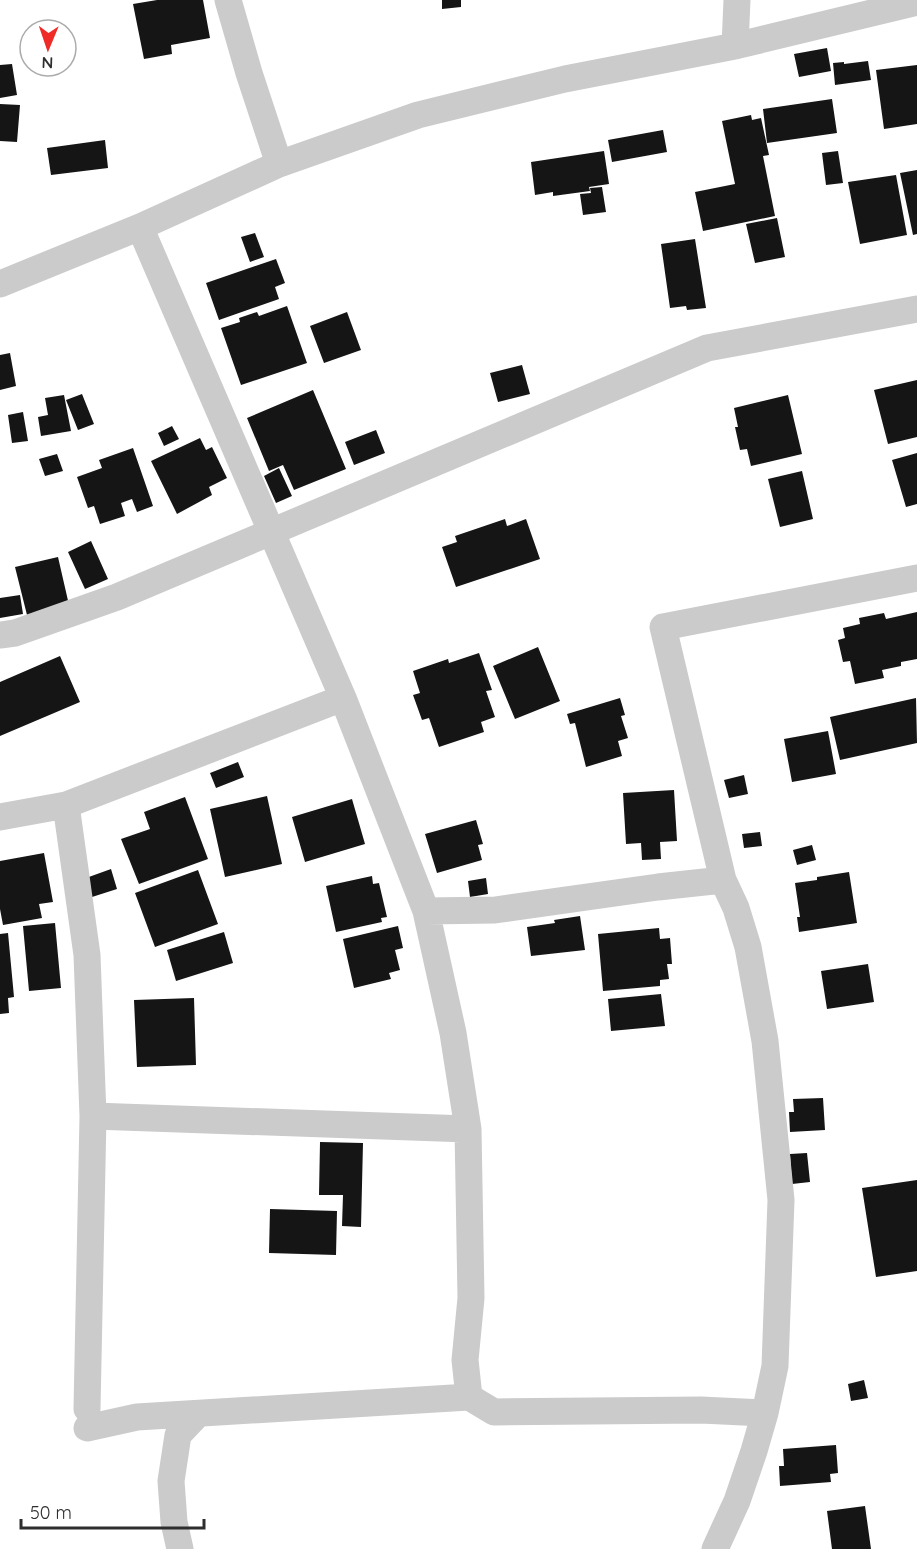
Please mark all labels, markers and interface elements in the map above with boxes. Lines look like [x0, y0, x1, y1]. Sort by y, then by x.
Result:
north arrow [18, 18, 78, 78]
text: N [41, 53, 54, 73]
scale bar [21, 1492, 204, 1530]
text: 50 m [30, 1501, 72, 1524]

